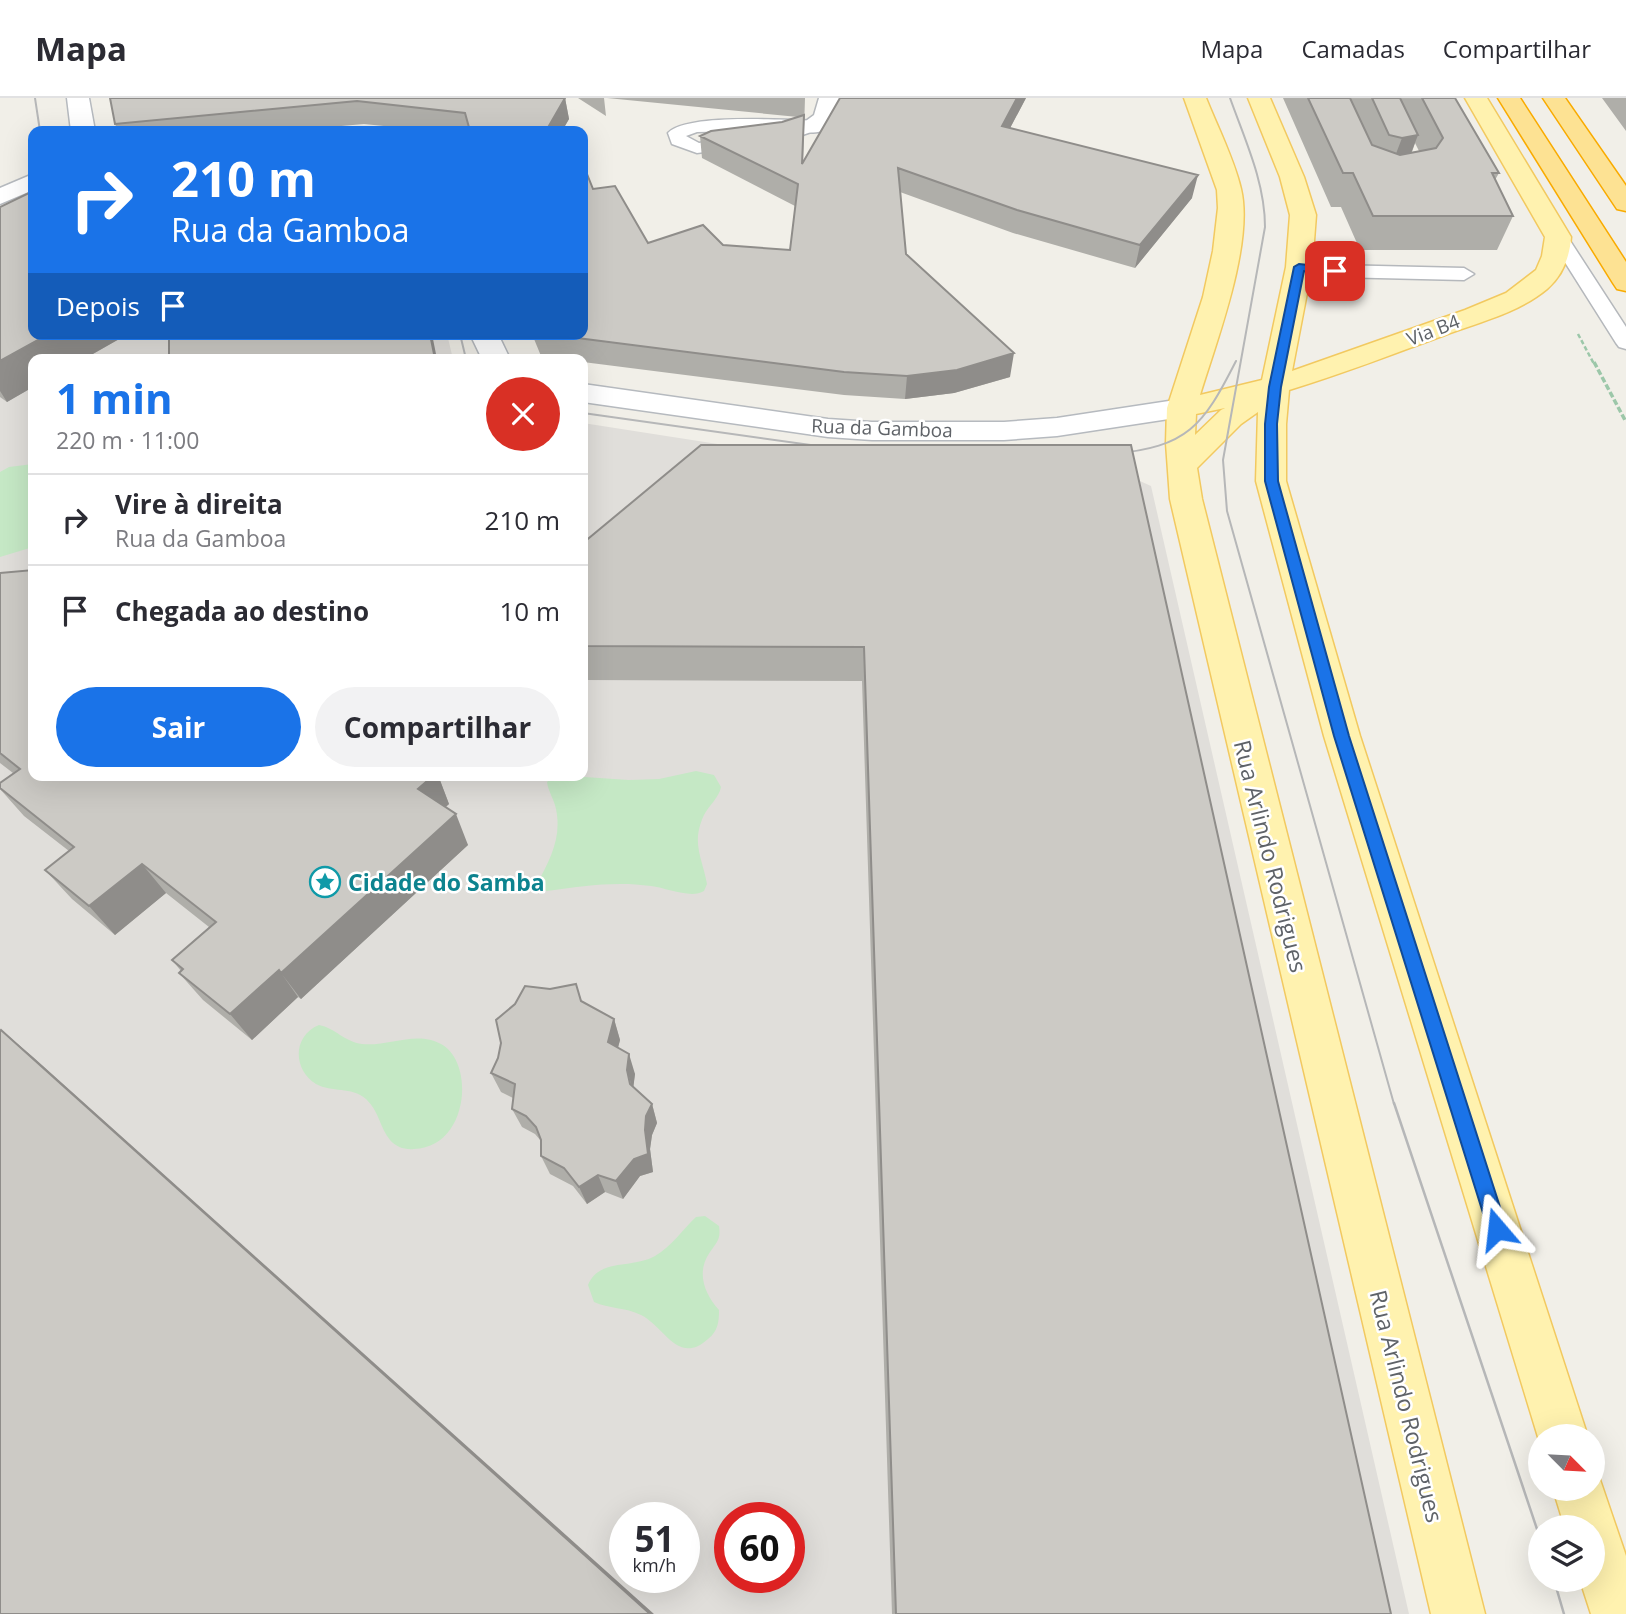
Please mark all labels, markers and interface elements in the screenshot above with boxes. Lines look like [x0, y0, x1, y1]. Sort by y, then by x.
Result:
text: Mapa [35, 26, 127, 71]
text: Mapa [1200, 32, 1263, 65]
text: Camadas [1301, 32, 1405, 65]
text: Compartilhar [1443, 32, 1591, 65]
text: 210 m [171, 145, 316, 211]
icon: right [56, 154, 147, 245]
text: Rua da Gamboa [171, 208, 409, 251]
pin [1305, 241, 1365, 301]
icon: arrive [1316, 252, 1354, 290]
icon: arrive [154, 287, 192, 325]
text: Depois [56, 288, 140, 324]
street label: Via B4 [1403, 308, 1463, 352]
text: 1 min [56, 369, 173, 426]
button: close [486, 377, 560, 451]
street label: Rua da Gamboa [811, 413, 953, 443]
text: 220 m · 11:00 [56, 424, 199, 456]
text: Vire à direita [115, 486, 283, 522]
icon: right [56, 501, 94, 539]
text: 210 m [485, 502, 560, 538]
text: Rua da Gamboa [115, 522, 286, 554]
icon: arrive [56, 592, 94, 630]
text: Chegada ao destino [115, 593, 369, 629]
text: 10 m [499, 593, 560, 629]
button: Sair [56, 687, 301, 767]
button: Compartilhar [315, 687, 560, 767]
street label: Rua Arlindo Rodrigues [1227, 736, 1315, 976]
place icon: Cidade do Samba [308, 865, 342, 899]
place label: Cidade do Samba [348, 866, 545, 898]
position arrow [1460, 1192, 1534, 1266]
street label: Rua Arlindo Rodrigues [1363, 1286, 1451, 1526]
north arrow [1528, 1424, 1605, 1502]
map controls [1528, 1424, 1605, 1592]
speed limit sign: 60 [714, 1502, 805, 1593]
text: 51 [634, 1515, 675, 1562]
button: layers [1528, 1515, 1605, 1592]
text: km/h [633, 1553, 676, 1577]

